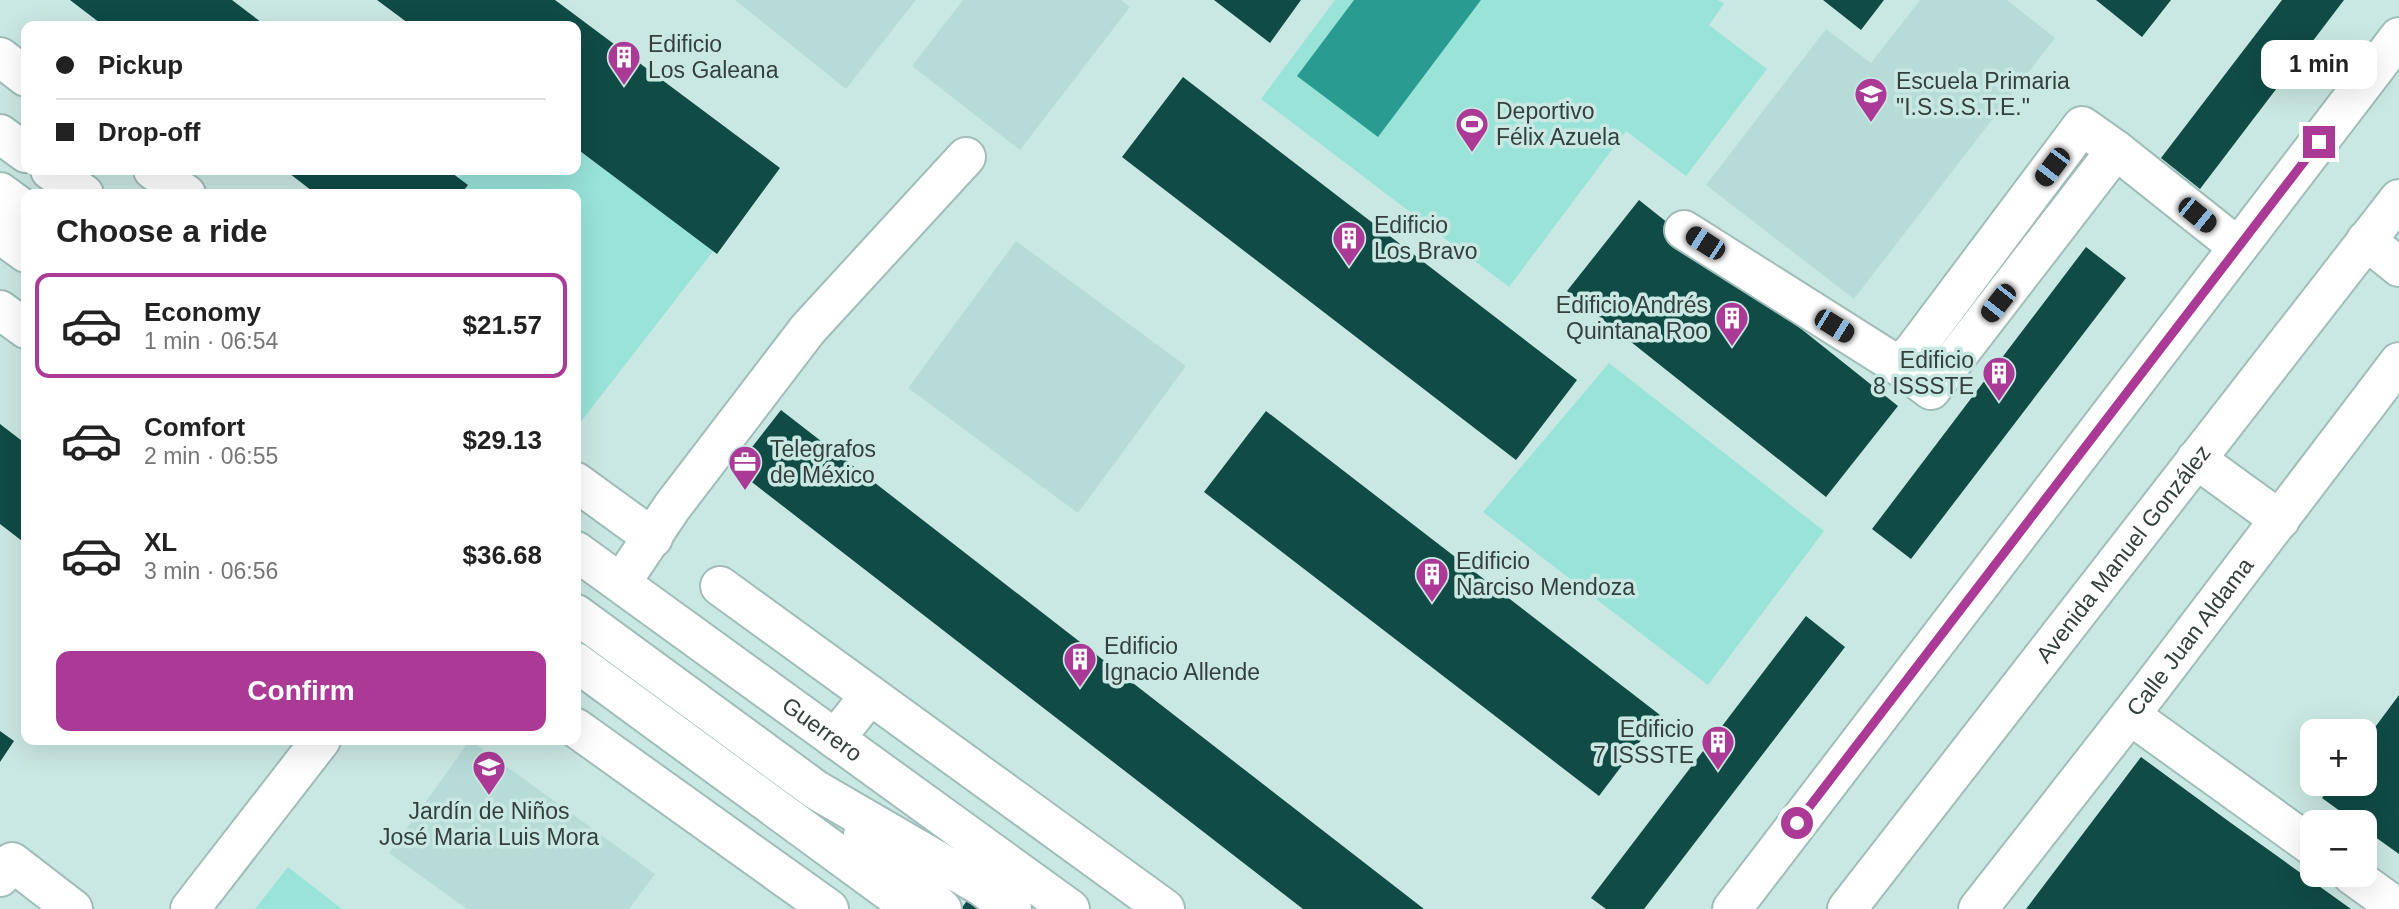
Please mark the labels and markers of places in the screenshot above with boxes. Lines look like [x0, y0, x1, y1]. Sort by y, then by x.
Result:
place label: Edificio Los Galeana [648, 31, 779, 83]
building icon: Edificio Los Galeana [605, 38, 643, 87]
place label: Escuela Primaria "I.S.S.S.T.E." [1896, 68, 2070, 120]
school or university icon: Escuela Primaria "I.S.S.S.T.E." [1852, 75, 1890, 124]
place label: Deportivo Félix Azuela [1496, 98, 1620, 150]
sports icon: Deportivo Félix Azuela [1453, 105, 1491, 154]
place label: Edificio Los Bravo [1374, 212, 1478, 264]
building icon: Edificio Los Bravo [1330, 219, 1368, 268]
place label: Edificio Andrés Quintana Roo [1556, 292, 1708, 344]
building icon: Edificio Andrés Quintana Roo [1713, 299, 1751, 348]
place label: Edificio 8 ISSSTE [1873, 347, 1974, 399]
building icon: Edificio 8 ISSSTE [1980, 354, 2018, 403]
place label: Telegrafos de México [770, 436, 876, 488]
office icon: Telegrafos de México [726, 443, 764, 492]
place label: Edificio Narciso Mendoza [1456, 548, 1635, 600]
building icon: Edificio Narciso Mendoza [1413, 555, 1451, 604]
place label: Edificio Ignacio Allende [1104, 633, 1260, 685]
building icon: Edificio Ignacio Allende [1061, 640, 1099, 689]
place label: Edificio 7 ISSSTE [1593, 716, 1694, 768]
building icon: Edificio 7 ISSSTE [1699, 723, 1737, 772]
school or university icon: Jardín de Niños José Maria Luis Mora [470, 748, 508, 797]
place label: Jardín de Niños José Maria Luis Mora [379, 798, 599, 850]

